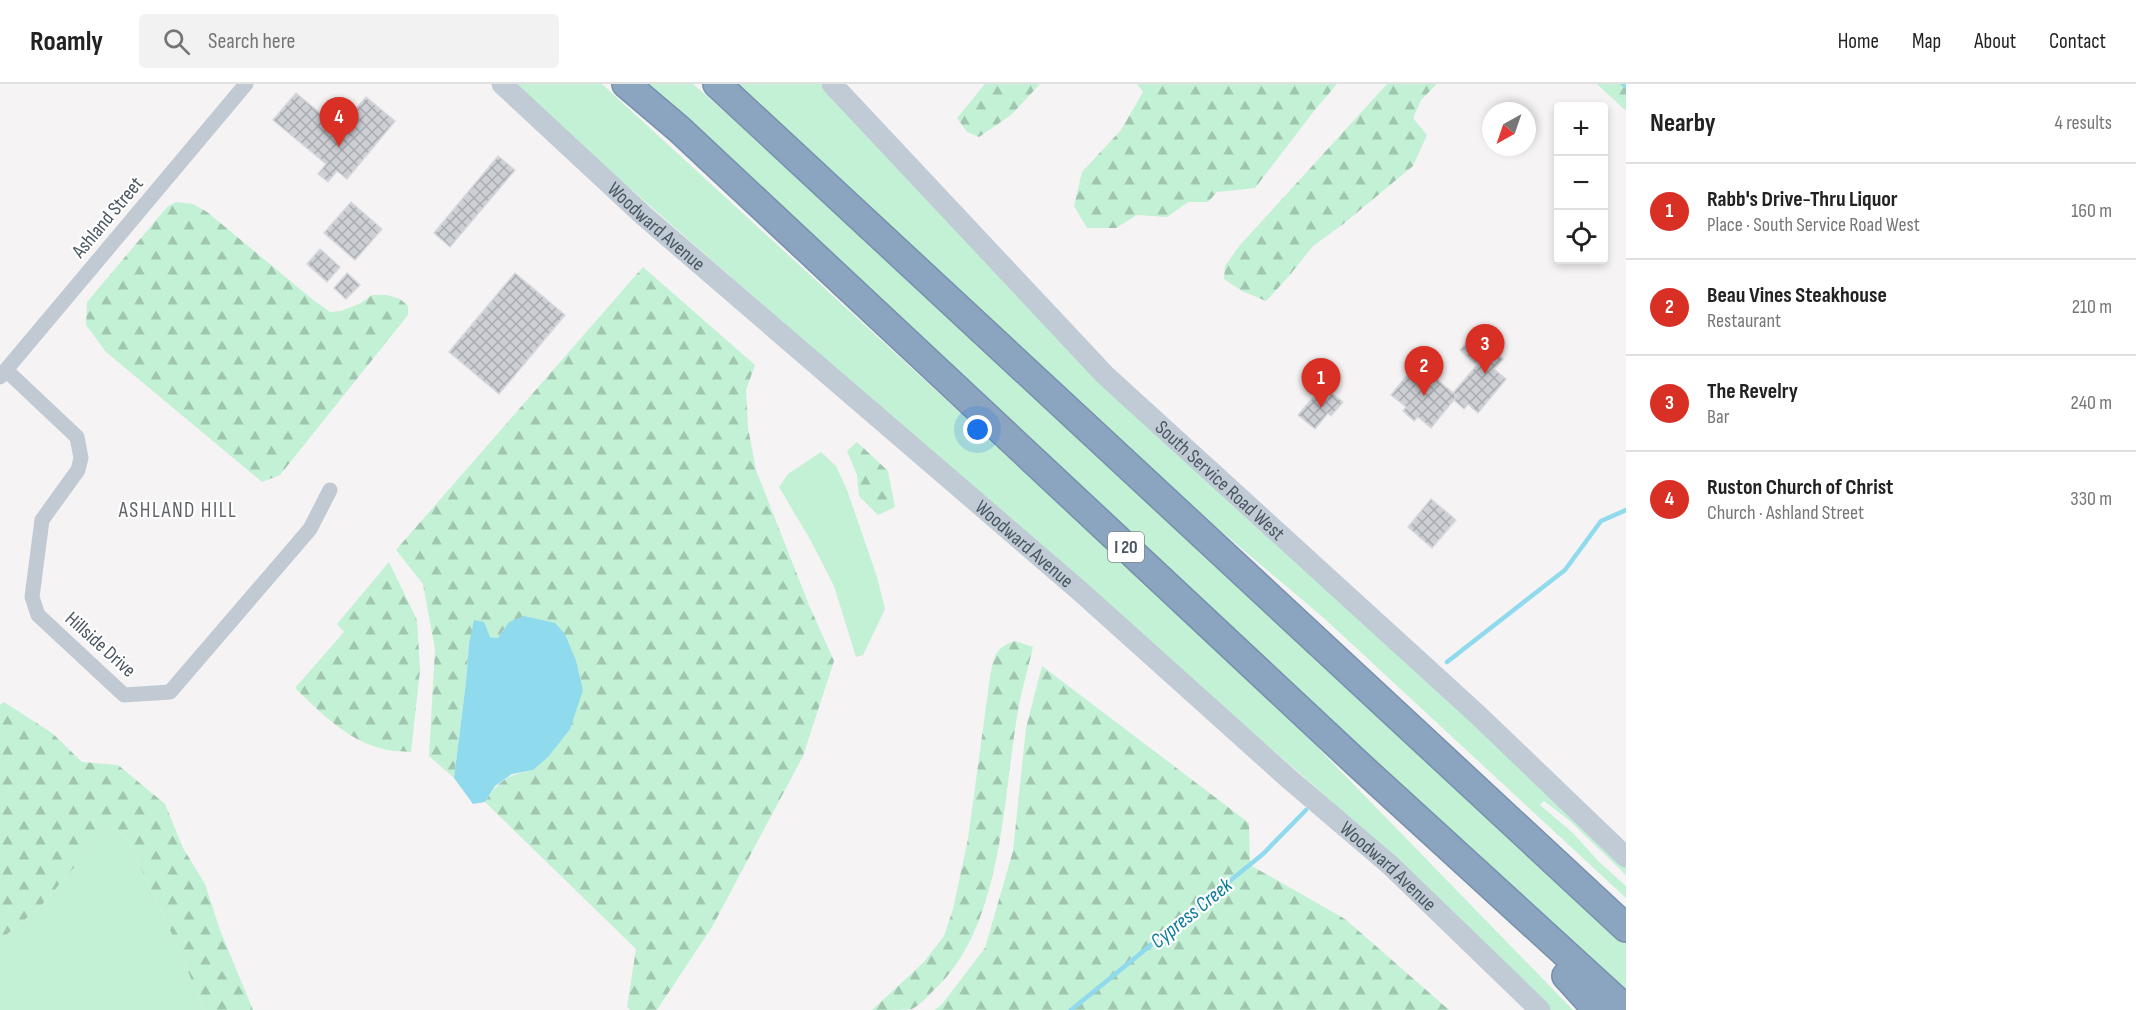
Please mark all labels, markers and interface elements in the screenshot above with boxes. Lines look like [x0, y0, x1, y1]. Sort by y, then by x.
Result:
search box [139, 14, 559, 68]
text: Roamly [30, 25, 103, 58]
icon: search [160, 25, 193, 58]
text: Search here [208, 28, 295, 55]
text: Home [1838, 29, 1879, 54]
text: Map [1912, 29, 1941, 54]
text: About [1974, 29, 2016, 54]
text: Contact [2049, 29, 2106, 54]
pin: 4 [320, 98, 358, 147]
north arrow [1482, 102, 1536, 156]
map controls [1554, 102, 1608, 264]
button: + [1554, 102, 1608, 156]
text: Nearby [1650, 108, 1716, 139]
text: 4 results [2055, 111, 2112, 135]
button: − [1554, 156, 1608, 210]
street label: Ashland Street [66, 172, 148, 264]
street label: Woodward Avenue [602, 177, 710, 276]
text: Rabb's Drive-Thru Liquor [1707, 186, 1898, 213]
text: 1 [1666, 199, 1673, 223]
text: 160 m [2071, 199, 2112, 223]
button: locate [1554, 210, 1608, 264]
text: Place · South Service Road West [1707, 213, 1920, 237]
text: Beau Vines Steakhouse [1707, 282, 1887, 309]
text: 2 [1665, 295, 1674, 319]
text: 210 m [2072, 295, 2112, 319]
text: Restaurant [1707, 309, 1781, 333]
pin: 3 [1466, 324, 1504, 374]
pin: 2 [1404, 346, 1444, 396]
pin: 1 [1302, 358, 1340, 408]
text: The Revelry [1707, 378, 1798, 405]
text: 3 [1665, 391, 1674, 415]
text: 240 m [2071, 391, 2112, 415]
text: Bar [1707, 405, 1729, 429]
your location [963, 415, 992, 444]
street label: South Service Road West [1150, 416, 1289, 546]
text: Ruston Church of Christ [1707, 474, 1893, 501]
text: 4 [1665, 487, 1674, 511]
text: 330 m [2070, 487, 2112, 511]
street label: Woodward Avenue [970, 495, 1078, 593]
district label: ASHLAND HILL [118, 498, 237, 523]
text: Church · Ashland Street [1707, 501, 1864, 525]
road number: I 20 [1108, 532, 1144, 562]
street label: Hillside Drive [60, 607, 141, 683]
street label: Woodward Avenue [1335, 816, 1441, 916]
water label: Cypress Creek [1145, 872, 1238, 954]

